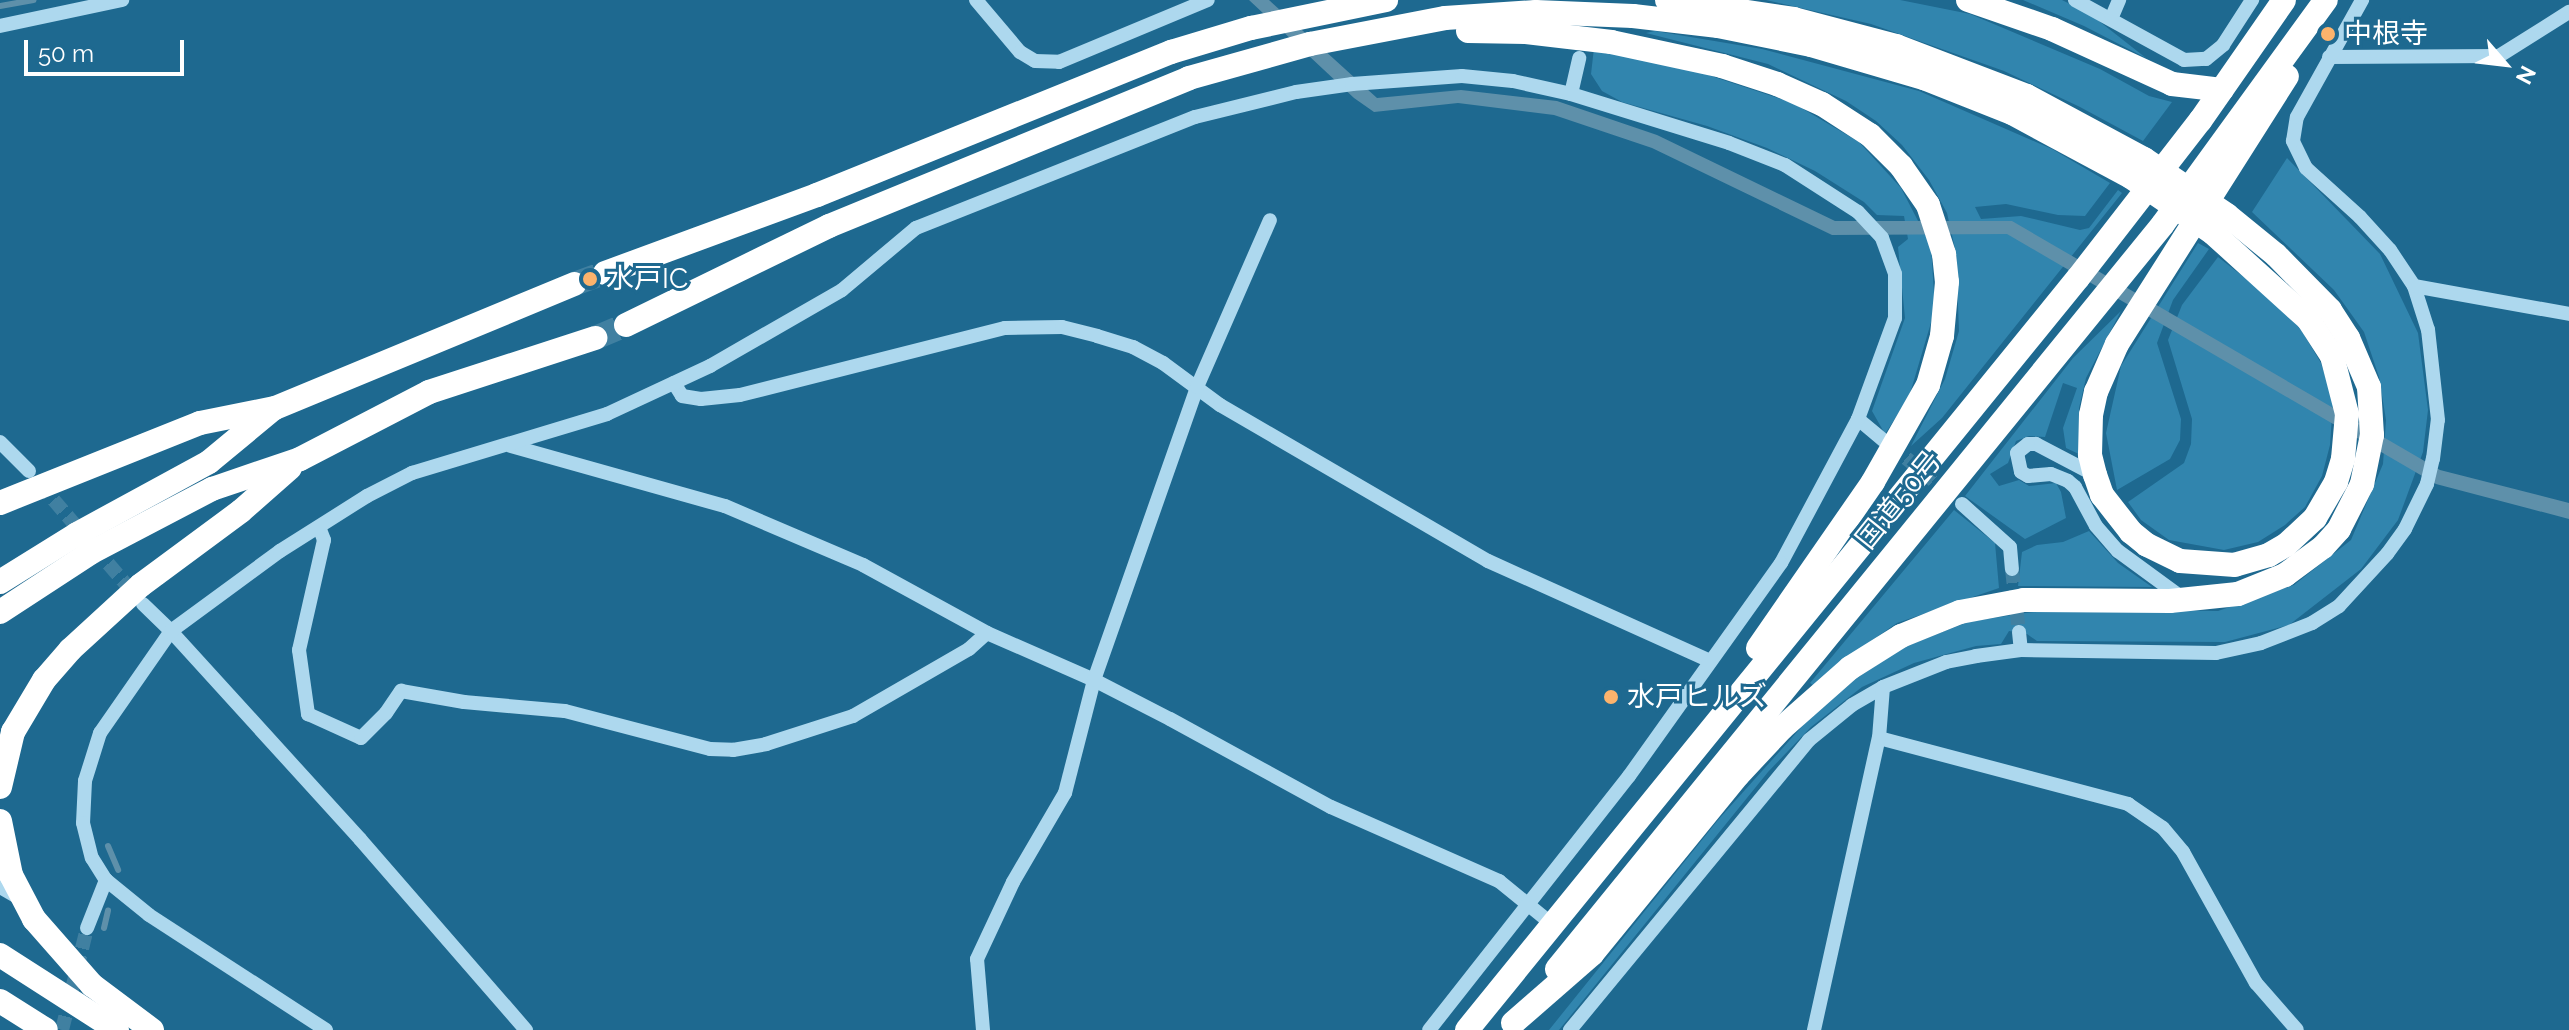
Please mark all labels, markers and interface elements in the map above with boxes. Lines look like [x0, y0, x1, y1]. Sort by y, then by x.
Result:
place label: 中根寺 [2344, 17, 2428, 51]
scale bar [28, 24, 188, 74]
north arrow [2465, 24, 2545, 104]
marker: 中根寺 [2319, 25, 2337, 43]
text: 50 m [38, 39, 94, 68]
text: N [2511, 62, 2542, 89]
place label: 水戸IC [606, 262, 688, 296]
marker: 水戸IC [581, 270, 599, 288]
street label: 国道50号 [1849, 444, 1949, 556]
place label: 水戸ヒルズ [1627, 680, 1767, 714]
marker: 水戸ヒルズ [1602, 688, 1620, 706]

